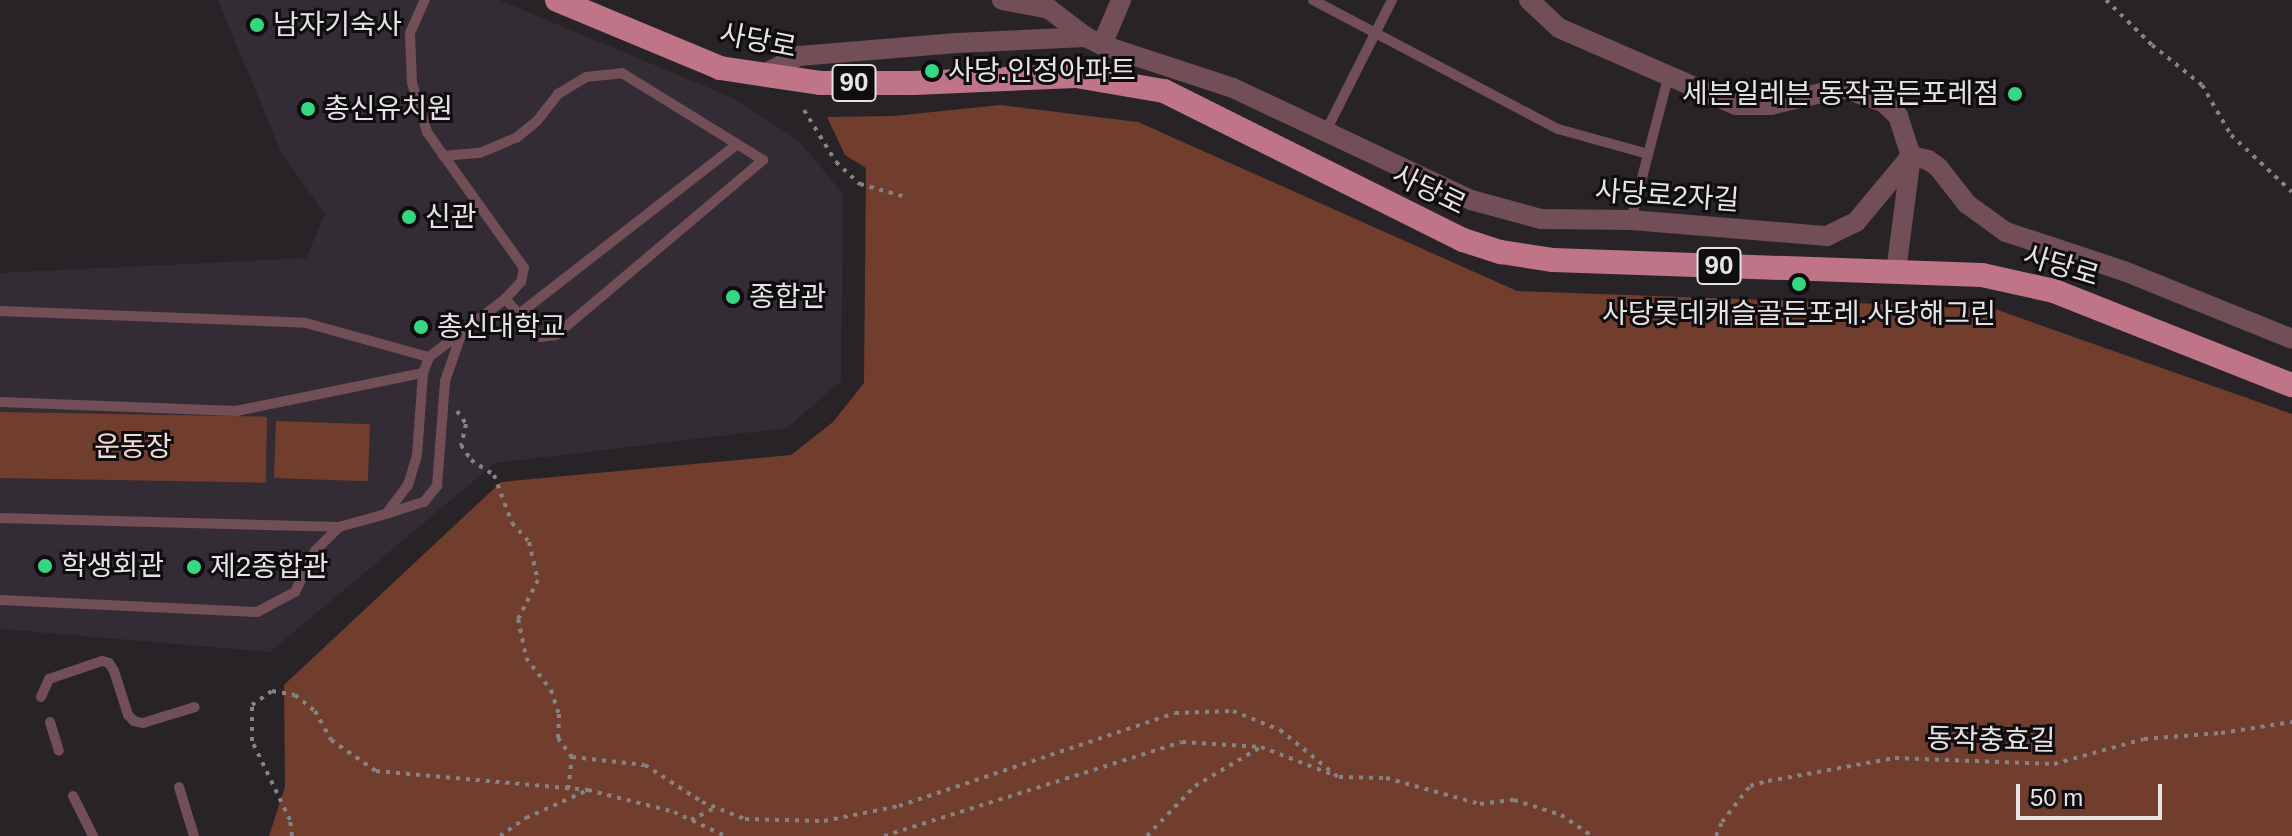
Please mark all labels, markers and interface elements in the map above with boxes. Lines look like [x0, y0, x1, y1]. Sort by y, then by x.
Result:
place label: 남자기숙사 [273, 8, 402, 42]
marker: 남자기숙사 [248, 16, 266, 34]
street label: 사당로 [717, 17, 799, 65]
place label: 사당.인정아파트 [948, 54, 1136, 88]
road number: 90 [830, 61, 878, 105]
marker: 사당.인정아파트 [923, 62, 941, 80]
place label: 세븐일레븐 동작골든포레점 [1682, 77, 1999, 111]
marker: 세븐일레븐 동작골든포레점 [2006, 85, 2024, 103]
place label: 총신유치원 [324, 92, 453, 126]
marker: 총신유치원 [299, 100, 317, 118]
street label: 사당로 [1387, 158, 1471, 222]
street label: 사당로2자길 [1594, 174, 1740, 218]
place label: 신관 [425, 200, 477, 234]
marker: 신관 [400, 208, 418, 226]
street label: 사당로 [2019, 239, 2103, 293]
road number: 90 [1695, 244, 1743, 288]
marker: 사당롯데캐슬골든포레.사당해그린 [1790, 275, 1808, 293]
place label: 종합관 [749, 280, 826, 314]
marker: 종합관 [724, 288, 742, 306]
place label: 사당롯데캐슬골든포레.사당해그린 [1602, 297, 1996, 331]
place label: 총신대학교 [437, 310, 566, 344]
marker: 총신대학교 [412, 318, 430, 336]
park label: 운동장 [94, 430, 172, 464]
place label: 학생회관 [61, 549, 164, 583]
place label: 제2종합관 [210, 550, 329, 584]
marker: 학생회관 [36, 557, 54, 575]
marker: 제2종합관 [185, 558, 203, 576]
street label: 동작충효길 [1926, 722, 2056, 758]
scale bar [2020, 768, 2166, 818]
text: 50 m [2030, 784, 2083, 811]

